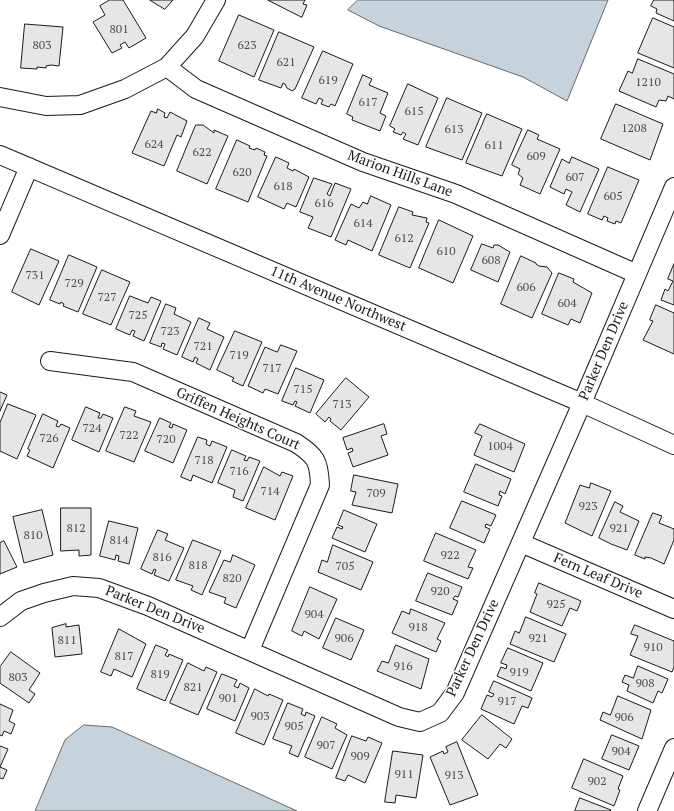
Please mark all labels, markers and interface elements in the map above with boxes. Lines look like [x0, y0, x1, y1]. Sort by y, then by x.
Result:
house number: 801 [109, 23, 129, 37]
house number: 803 [32, 39, 52, 53]
house number: 623 [237, 39, 257, 53]
house number: 621 [276, 56, 296, 70]
house number: 619 [318, 74, 338, 88]
house number: 1210 [635, 76, 661, 90]
house number: 617 [358, 96, 378, 110]
house number: 615 [404, 105, 424, 119]
house number: 1208 [621, 122, 647, 136]
house number: 613 [444, 123, 464, 137]
house number: 624 [144, 138, 164, 152]
house number: 611 [484, 139, 504, 153]
house number: 622 [192, 146, 212, 160]
street label: Marion Hills Lane [345, 147, 455, 201]
house number: 609 [526, 150, 546, 164]
house number: 620 [232, 166, 252, 180]
house number: 607 [565, 171, 585, 185]
house number: 618 [273, 180, 293, 194]
house number: 605 [603, 190, 623, 204]
house number: 616 [314, 197, 334, 211]
house number: 614 [353, 217, 373, 231]
house number: 612 [394, 232, 414, 246]
house number: 610 [436, 245, 456, 259]
house number: 608 [481, 254, 501, 268]
street label: 11th Avenue Northwest [267, 263, 409, 335]
house number: 731 [25, 269, 45, 283]
house number: 729 [64, 277, 84, 291]
house number: 606 [516, 281, 536, 295]
house number: 727 [97, 291, 117, 305]
house number: 604 [557, 297, 577, 311]
street label: Parker Den Drive [576, 299, 632, 403]
house number: 725 [128, 309, 148, 323]
house number: 723 [160, 325, 180, 339]
house number: 721 [193, 340, 213, 354]
house number: 719 [229, 349, 249, 363]
house number: 717 [262, 362, 282, 376]
house number: 715 [293, 383, 313, 397]
street label: Griffen Heights Court [173, 384, 303, 454]
house number: 713 [332, 398, 352, 412]
house number: 724 [82, 422, 102, 436]
house number: 722 [119, 429, 139, 443]
house number: 726 [39, 432, 59, 446]
house number: 720 [156, 433, 176, 447]
house number: 1004 [487, 440, 513, 454]
house number: 718 [194, 454, 214, 468]
house number: 716 [229, 465, 249, 479]
house number: 714 [260, 485, 280, 499]
house number: 709 [366, 487, 386, 501]
house number: 923 [578, 500, 598, 514]
house number: 812 [66, 522, 86, 536]
house number: 921 [609, 522, 629, 536]
house number: 810 [23, 529, 43, 543]
house number: 814 [109, 534, 129, 548]
house number: 922 [440, 549, 460, 563]
street label: Fern Leaf Drive [551, 550, 645, 602]
house number: 816 [152, 551, 172, 565]
house number: 818 [188, 559, 208, 573]
house number: 705 [335, 560, 355, 574]
house number: 820 [222, 572, 242, 586]
street label: Parker Den Drive [103, 582, 207, 638]
house number: 920 [430, 585, 450, 599]
street label: Parker Den Drive [443, 597, 503, 699]
house number: 925 [546, 598, 566, 612]
house number: 904 [304, 608, 324, 622]
house number: 918 [408, 621, 428, 635]
house number: 906 [334, 632, 354, 646]
house number: 921 [528, 632, 548, 646]
house number: 811 [57, 634, 77, 648]
house number: 910 [643, 641, 663, 655]
house number: 817 [114, 650, 134, 664]
house number: 916 [393, 660, 413, 674]
house number: 919 [509, 666, 529, 680]
house number: 819 [150, 668, 170, 682]
house number: 803 [8, 671, 28, 685]
house number: 908 [635, 677, 655, 691]
house number: 821 [183, 681, 203, 695]
house number: 901 [218, 692, 238, 706]
house number: 917 [497, 695, 517, 709]
house number: 903 [250, 710, 270, 724]
house number: 906 [614, 711, 634, 725]
house number: 905 [284, 720, 304, 734]
house number: 907 [316, 739, 336, 753]
house number: 904 [611, 745, 631, 759]
house number: 909 [350, 750, 370, 764]
house number: 911 [394, 768, 414, 782]
house number: 913 [444, 769, 464, 783]
house number: 902 [587, 775, 607, 789]

